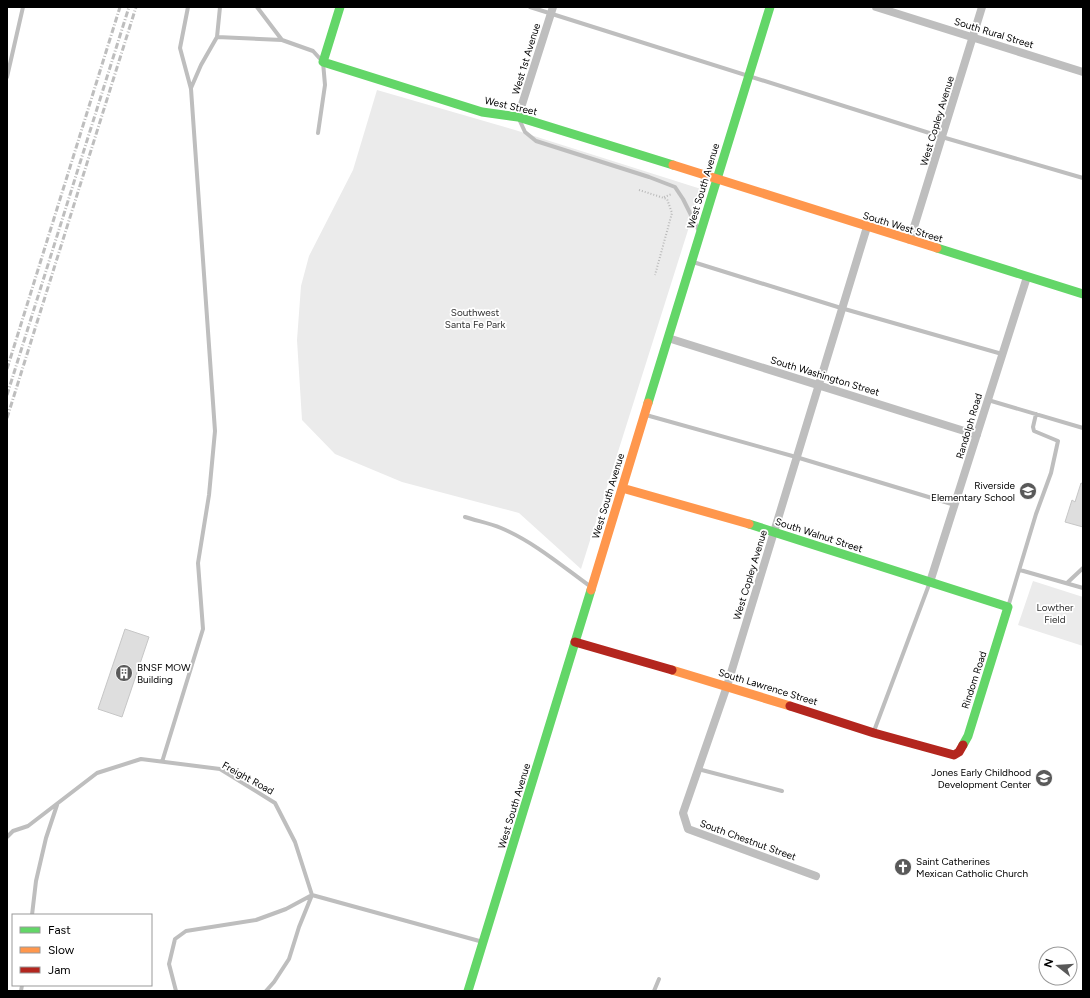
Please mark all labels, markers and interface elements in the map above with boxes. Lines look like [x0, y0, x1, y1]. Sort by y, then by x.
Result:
street label: South Rural Street [953, 15, 1035, 51]
street label: West 1st Avenue [509, 21, 543, 96]
street label: West Copley Avenue [917, 74, 957, 168]
street label: West Street [483, 94, 539, 118]
street label: West South Avenue [684, 141, 722, 230]
street label: South West Street [861, 209, 945, 245]
park label: Southwest Santa Fe Park [445, 306, 505, 331]
street label: South Washington Street [769, 353, 881, 399]
street label: Randolph Road [953, 392, 985, 460]
street label: West South Avenue [589, 451, 627, 540]
place label: Riverside Elementary School [931, 479, 1016, 504]
school or university icon: Riverside Elementary School [1018, 481, 1038, 501]
street label: South Walnut Street [774, 515, 865, 555]
street label: West Copley Avenue [730, 528, 770, 622]
park label: Lowther Field [1037, 601, 1074, 626]
street label: Rindom Road [959, 649, 989, 710]
place label: BNSF MOW Building [137, 661, 191, 686]
building icon: BNSF MOW Building [114, 663, 134, 683]
street label: South Lawrence Street [717, 666, 819, 708]
street label: Freight Road [220, 758, 276, 798]
street label: West South Avenue [495, 761, 533, 850]
place label: Jones Early Childhood Development Center [931, 766, 1032, 791]
school or university icon: Jones Early Childhood Development Center [1034, 768, 1054, 788]
street label: South Chestnut Street [698, 817, 798, 864]
place label: Saint Catherines Mexican Catholic Church [916, 855, 1029, 880]
church icon: Saint Catherines Mexican Catholic Church [893, 857, 913, 877]
legend [12, 914, 152, 986]
text: Fast [48, 923, 71, 937]
text: Slow [48, 943, 75, 957]
north arrow [1038, 946, 1078, 986]
text: N [1041, 957, 1056, 969]
text: Jam [48, 963, 71, 977]

